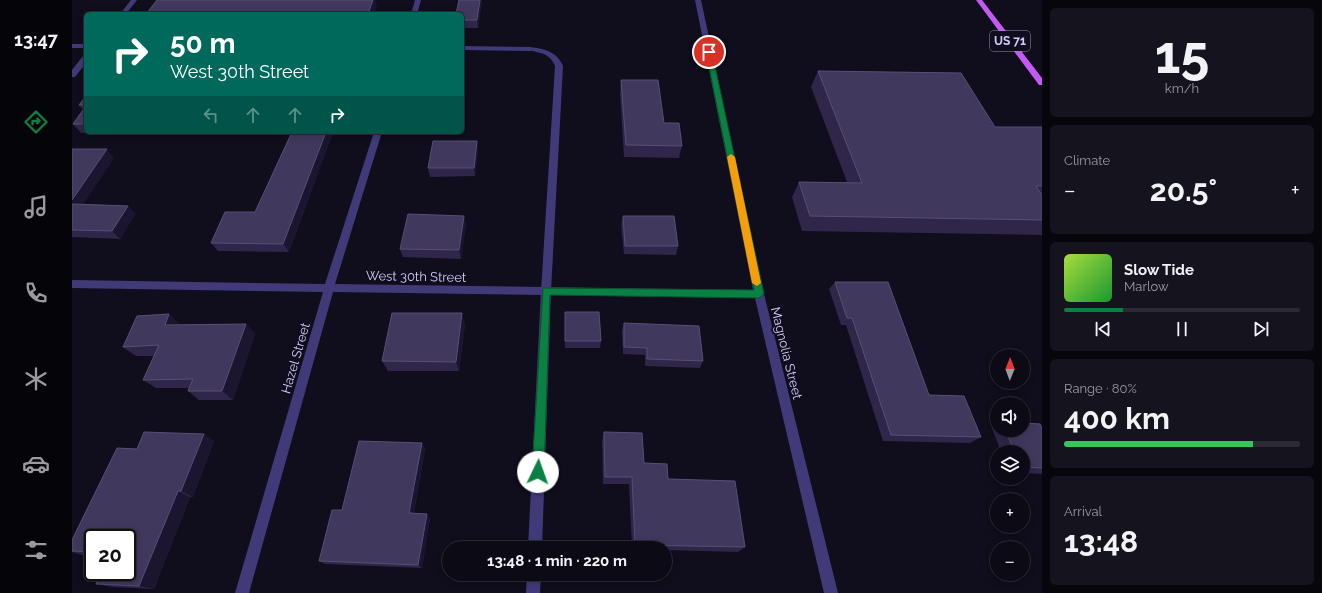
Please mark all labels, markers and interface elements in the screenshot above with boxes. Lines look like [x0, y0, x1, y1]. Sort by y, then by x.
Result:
text: 15 [1155, 24, 1209, 85]
text: 50 m [170, 27, 236, 60]
icon: right [104, 28, 156, 80]
text: 13:47 [14, 29, 58, 50]
road number: US 71 [990, 31, 1030, 51]
pin [692, 35, 726, 69]
icon: arrive [698, 41, 720, 63]
text: West 30th Street [170, 61, 309, 82]
text: km/h [1165, 81, 1199, 96]
icon: left [200, 104, 222, 126]
icon: ahead [242, 104, 264, 126]
icon: ahead [284, 104, 306, 126]
icon: right [326, 104, 348, 126]
icon: directions [22, 108, 50, 136]
text: Climate [1064, 153, 1110, 168]
text: 20.5° [1150, 173, 1217, 208]
text: − [1064, 177, 1076, 203]
text: + [1291, 177, 1300, 203]
icon: music [22, 193, 50, 221]
text: Slow Tide [1124, 261, 1194, 279]
street label: West 30th Street [366, 268, 467, 285]
icon: phone [22, 279, 50, 307]
text: Marlow [1124, 279, 1169, 294]
street label: Magnolia Street [768, 305, 805, 401]
icon: previous [1092, 318, 1114, 340]
icon: pause [1171, 318, 1193, 340]
icon: next [1250, 318, 1272, 340]
street label: Hazel Street [278, 320, 313, 395]
north arrow [990, 349, 1030, 389]
map controls [990, 349, 1030, 581]
icon: climate [22, 365, 50, 393]
text: Range · 80% [1064, 381, 1137, 396]
button: sound [990, 397, 1030, 437]
text: 400 km [1064, 401, 1170, 436]
button: layers [990, 445, 1030, 485]
icon: car [22, 450, 50, 478]
position arrow [517, 451, 559, 493]
button: + [990, 493, 1030, 533]
text: Arrival [1064, 504, 1102, 519]
text: 13:48 [1064, 524, 1138, 559]
speed limit sign: 20 [84, 529, 136, 581]
icon: filters [22, 536, 50, 564]
button: − [990, 541, 1030, 581]
text: 13:48 · 1 min · 220 m [487, 552, 627, 570]

